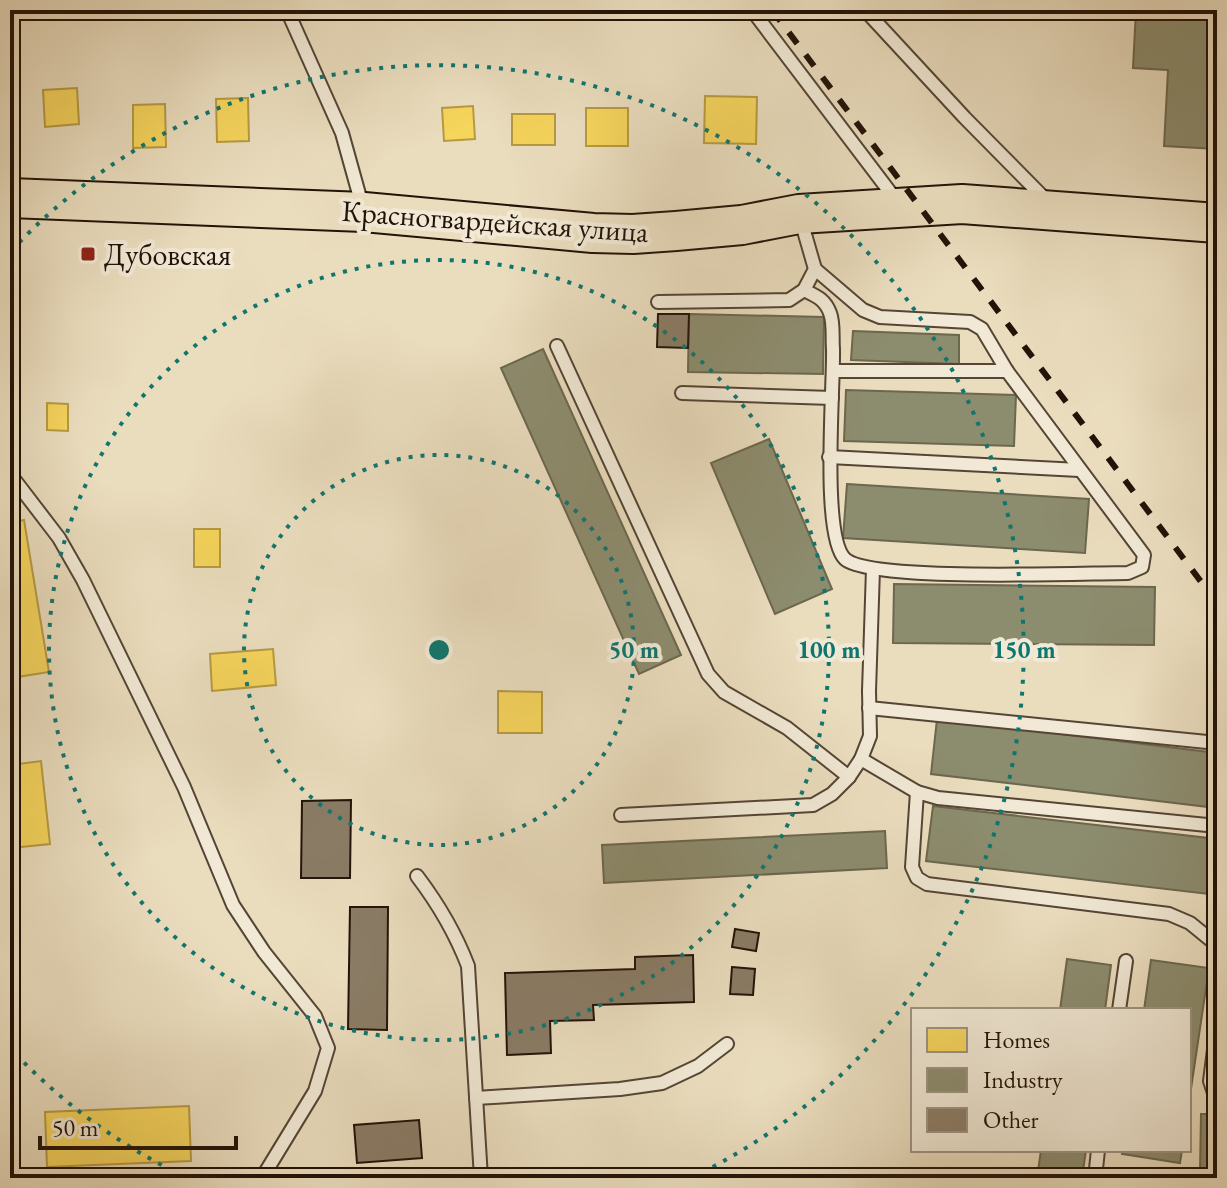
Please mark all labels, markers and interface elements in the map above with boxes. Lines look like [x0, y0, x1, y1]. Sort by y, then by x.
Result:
street label: Красногвардейская улица [340, 191, 650, 251]
place label: Дубовская [104, 235, 231, 274]
marker: Дубовская [79, 245, 97, 263]
text: 50 m [609, 634, 659, 665]
text: 100 m [797, 634, 861, 665]
text: 150 m [992, 634, 1056, 665]
centre of rings [425, 636, 453, 664]
legend [911, 1008, 1191, 1152]
text: Homes [983, 1024, 1050, 1055]
text: Industry [983, 1064, 1063, 1095]
scale bar [40, 1100, 236, 1150]
text: Other [983, 1104, 1039, 1135]
text: 50 m [52, 1112, 99, 1143]

